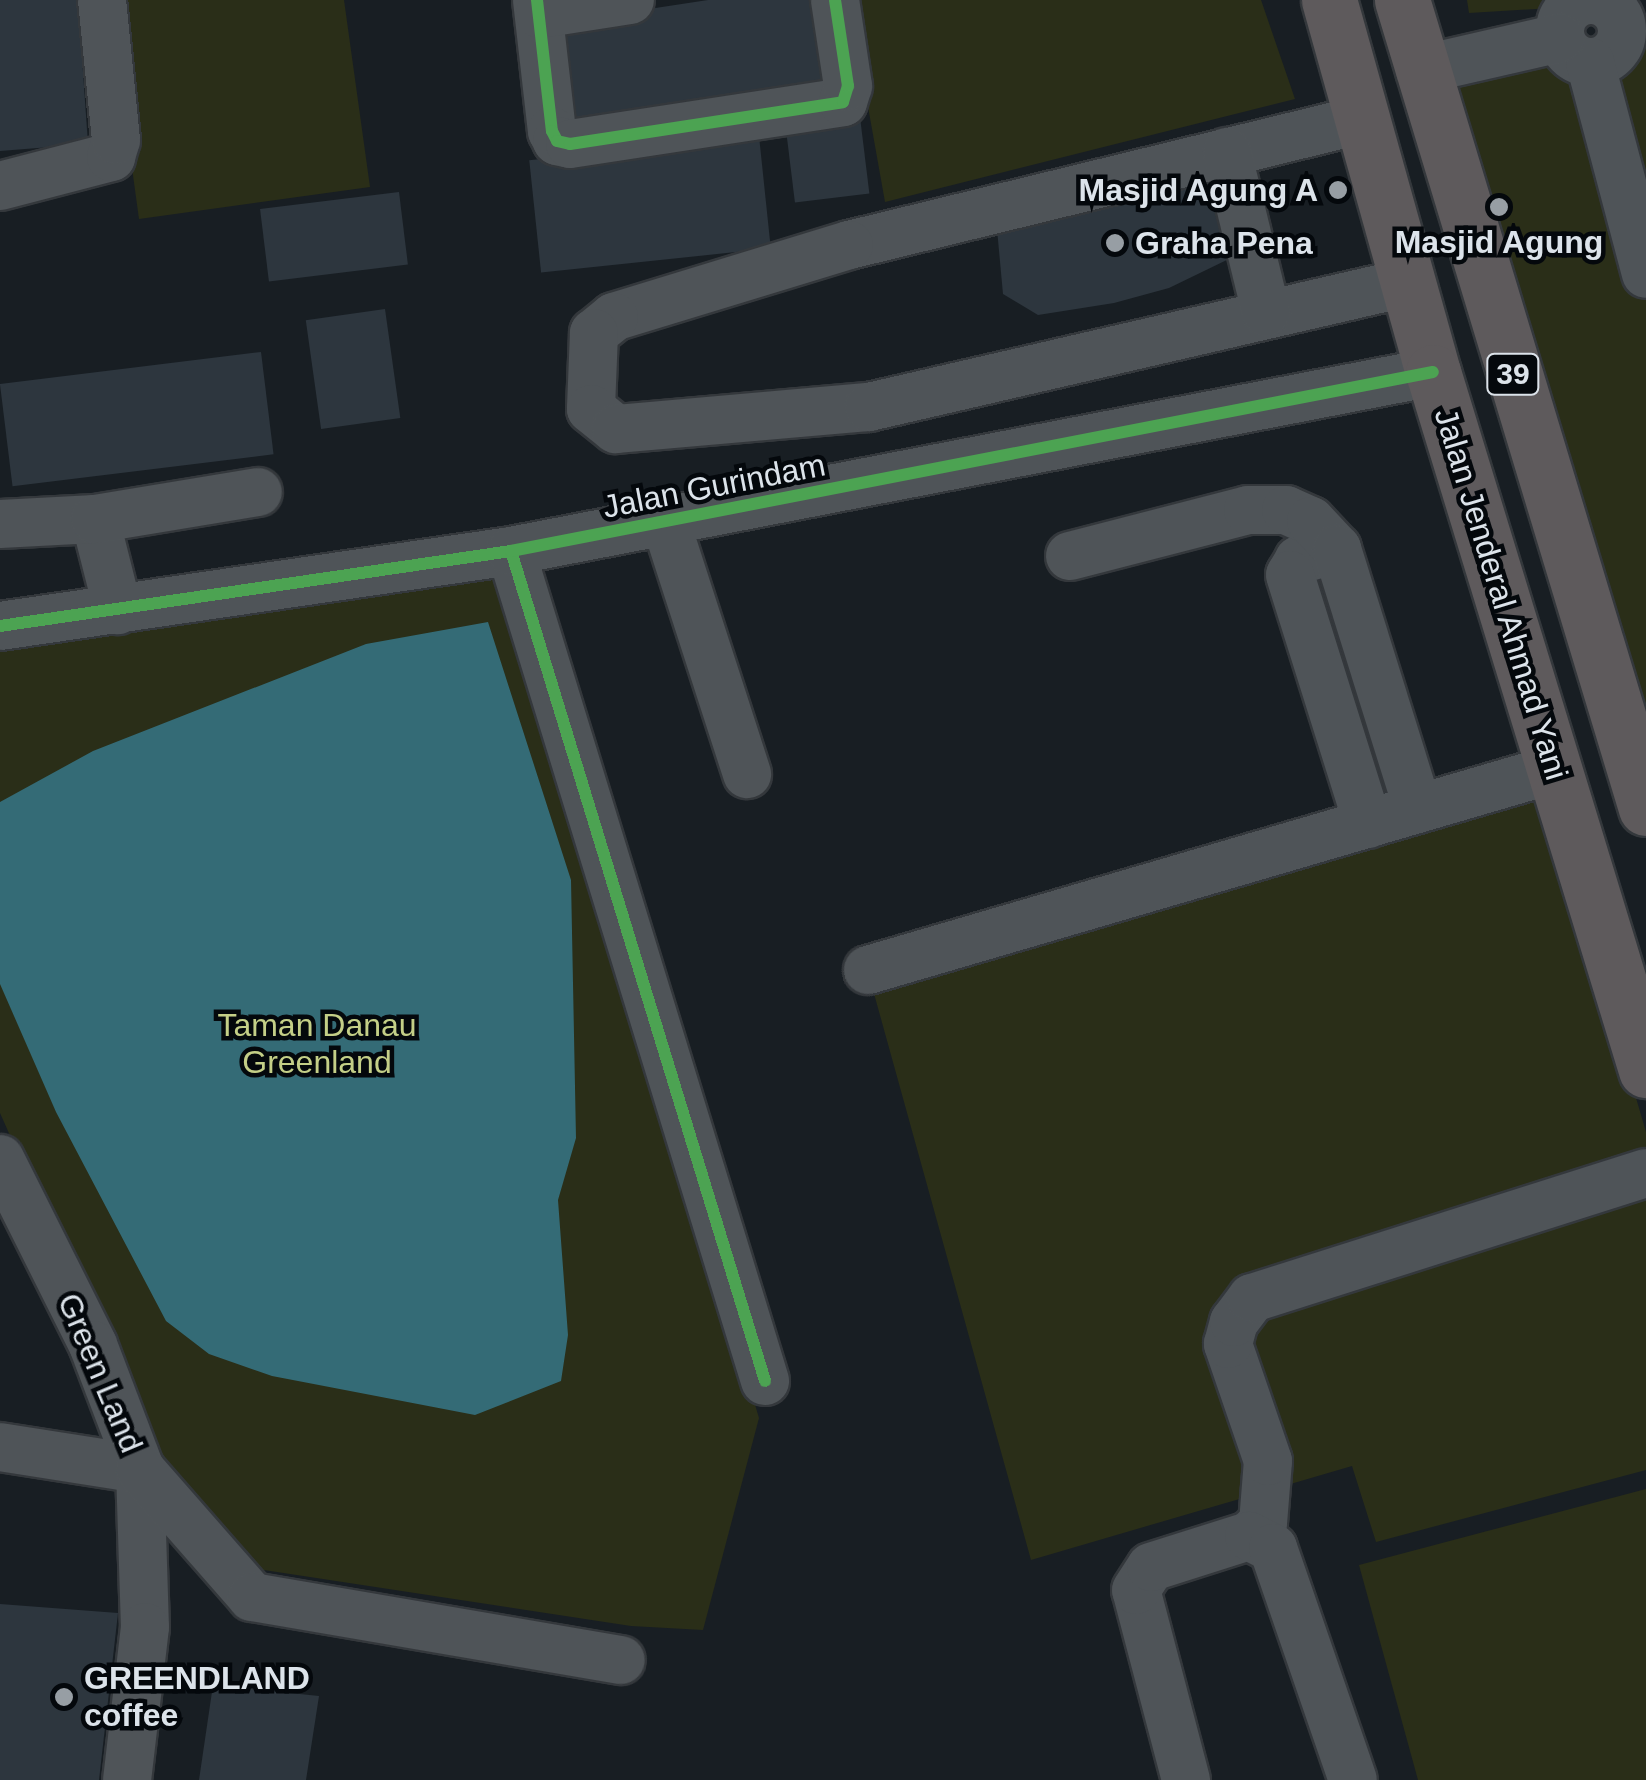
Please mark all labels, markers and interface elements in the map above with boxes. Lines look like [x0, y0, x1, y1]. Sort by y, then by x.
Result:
place label: Masjid Agung A [1076, 171, 1318, 209]
marker: Masjid Agung A [1327, 179, 1349, 201]
marker: Masjid Agung [1488, 196, 1510, 218]
place label: Masjid Agung [1394, 223, 1604, 261]
place label: Graha Pena [1135, 224, 1313, 262]
marker: Graha Pena [1104, 232, 1126, 254]
road number: 39 [1486, 349, 1540, 399]
street label: Jalan Jenderal Ahmad Yani [1426, 402, 1576, 786]
street label: Jalan Gurindam [599, 446, 829, 526]
park label: Taman Danau Greenland [217, 1007, 417, 1082]
street label: Green Land [49, 1288, 151, 1458]
place label: GREENDLAND coffee [84, 1660, 310, 1735]
marker: GREENDLAND coffee [53, 1686, 75, 1708]

